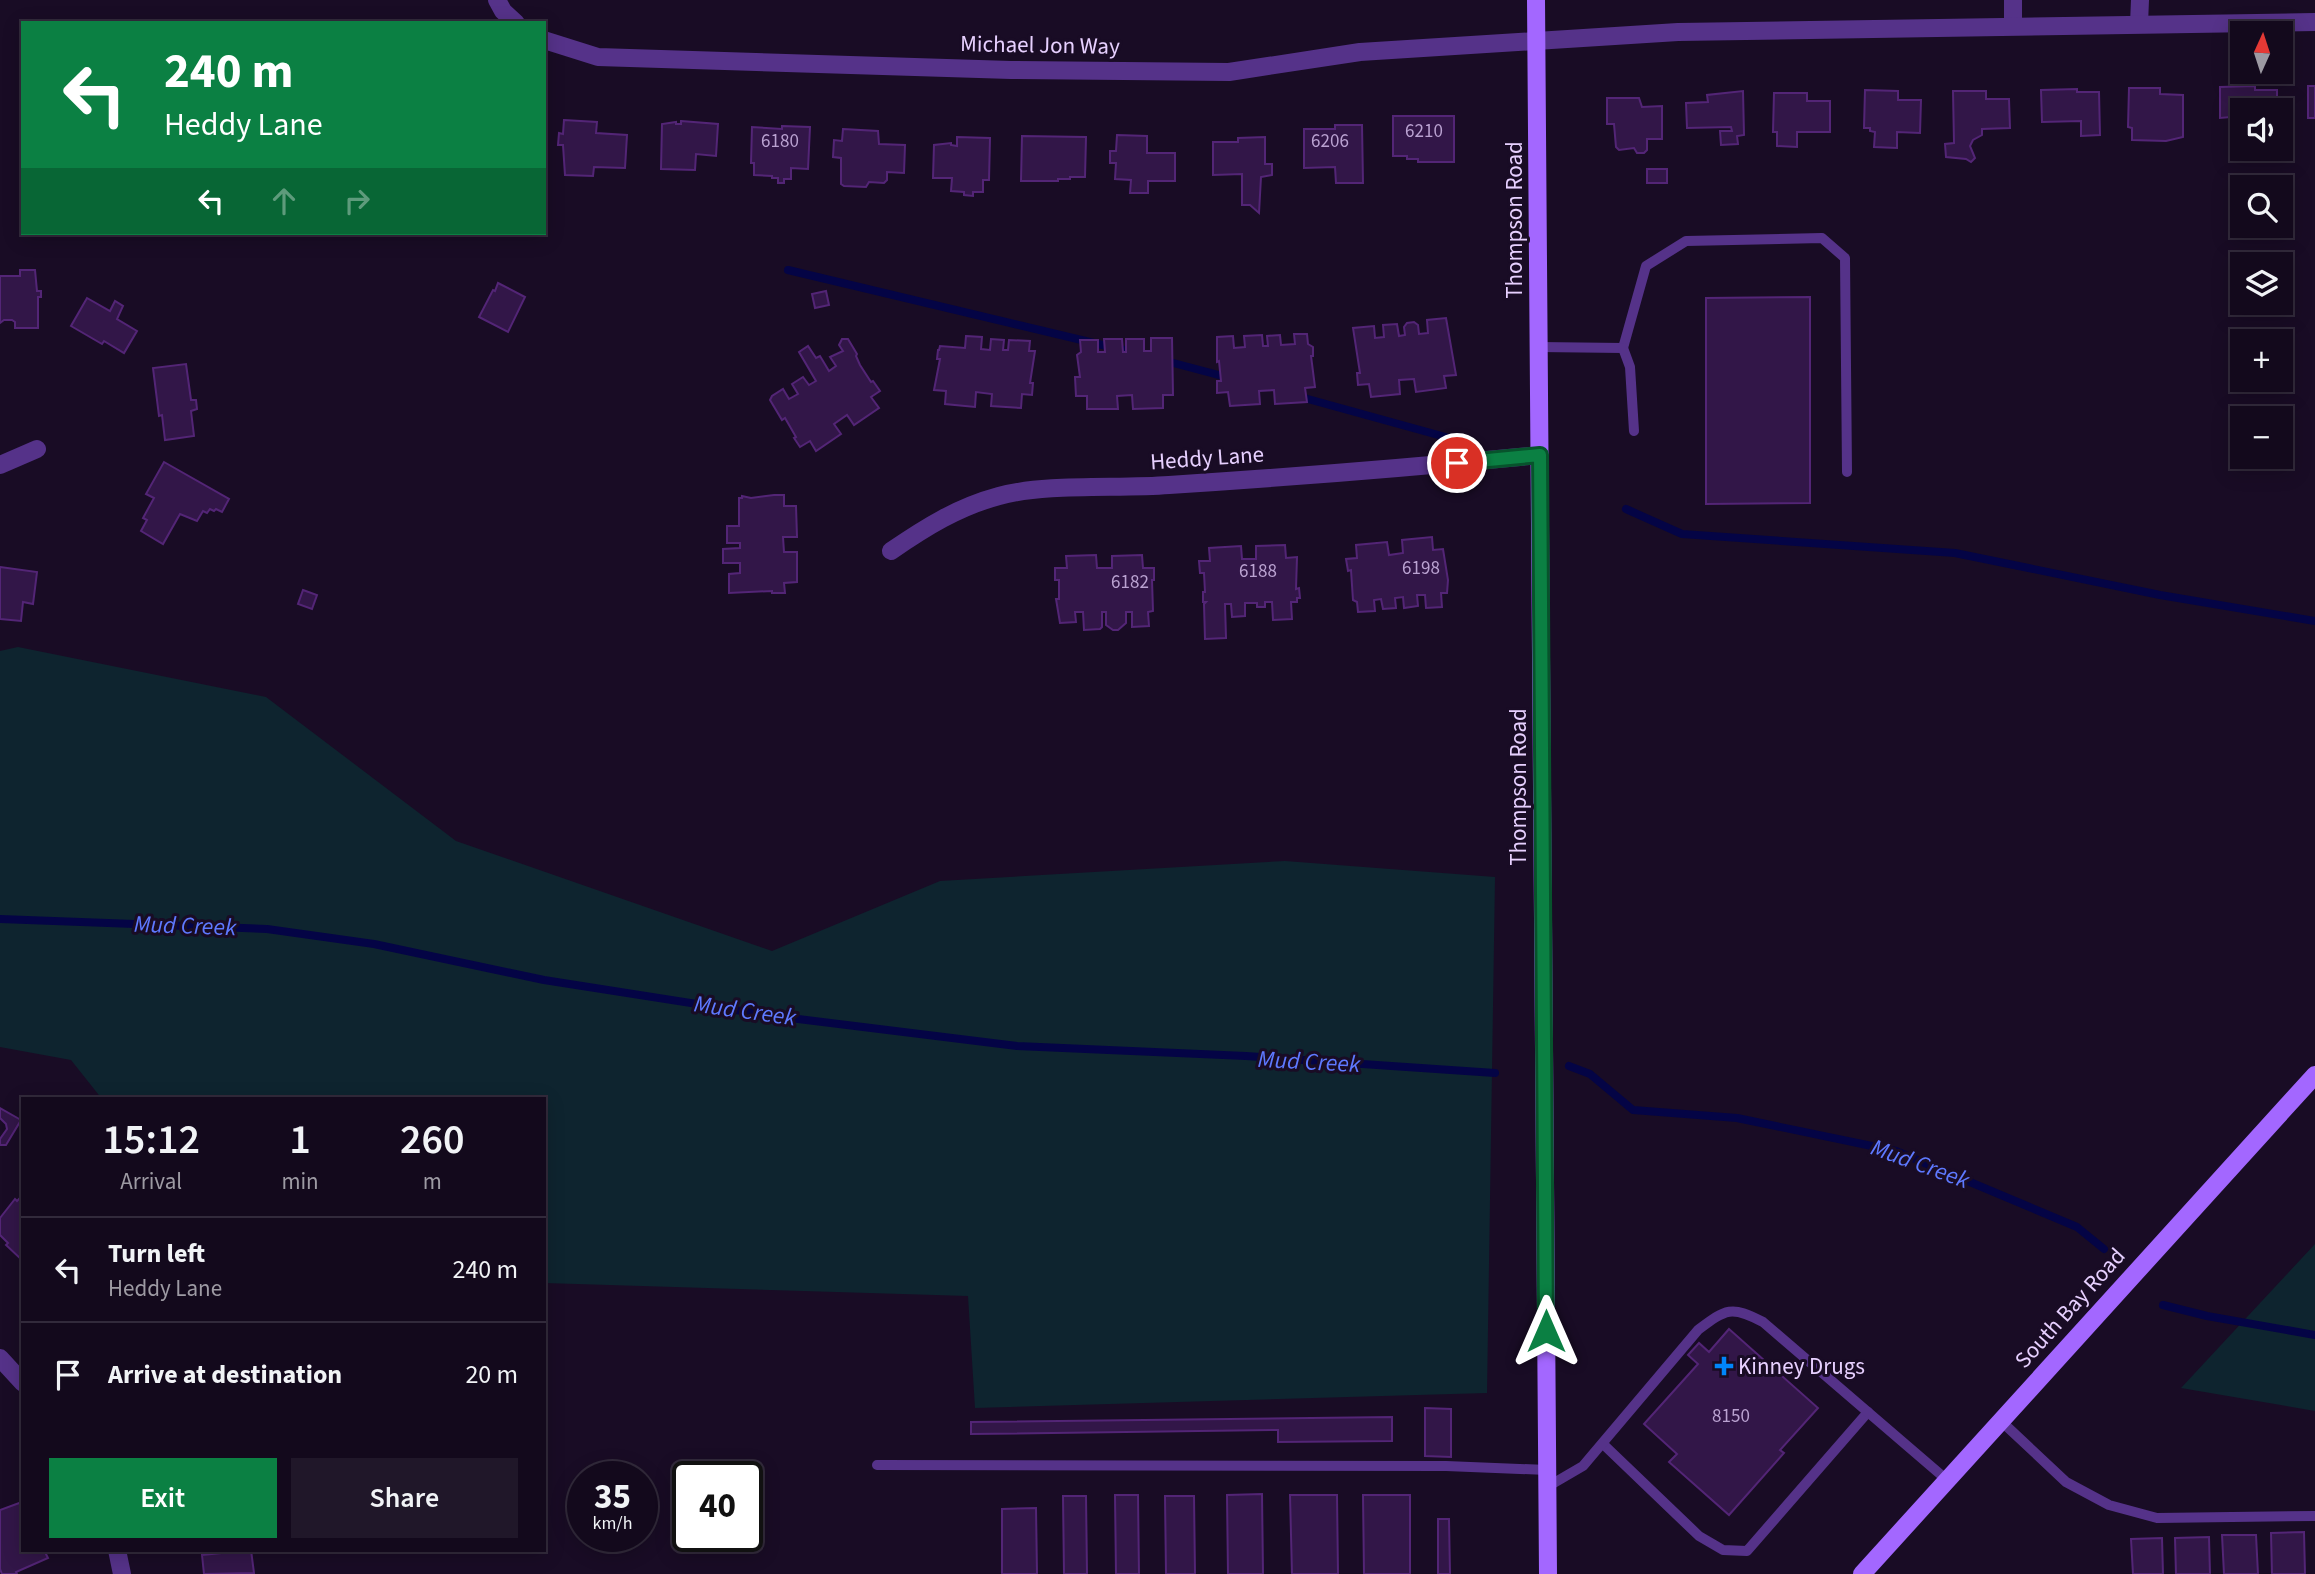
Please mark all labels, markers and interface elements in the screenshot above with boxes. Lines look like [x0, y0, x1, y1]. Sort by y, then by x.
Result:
north arrow [2230, 21, 2292, 84]
map controls [2230, 21, 2293, 469]
street label: Michael Jon Way [960, 27, 1120, 63]
text: 240 m [164, 37, 293, 107]
icon: left [49, 49, 140, 140]
button: sound [2230, 98, 2293, 161]
text: Heddy Lane [164, 102, 323, 148]
house number: 6210 [1405, 118, 1443, 145]
house number: 6180 [761, 128, 799, 155]
house number: 6206 [1311, 128, 1349, 155]
street label: Thompson Road [1498, 141, 1531, 299]
button: search [2230, 175, 2293, 238]
icon: left [192, 182, 230, 220]
icon: ahead [265, 182, 303, 220]
icon: right [338, 182, 376, 220]
button: layers [2230, 252, 2293, 315]
button: + [2230, 329, 2293, 392]
button: − [2230, 406, 2293, 469]
pin [1427, 433, 1487, 493]
street label: Heddy Lane [1149, 438, 1265, 478]
icon: arrive [1438, 444, 1476, 482]
house number: 6198 [1402, 555, 1440, 582]
house number: 6188 [1239, 558, 1277, 585]
house number: 6182 [1111, 569, 1149, 596]
street label: Thompson Road [1502, 708, 1535, 866]
water label: Mud Creek [133, 907, 238, 945]
water label: Mud Creek [692, 987, 799, 1036]
water label: Mud Creek [1257, 1042, 1362, 1082]
text: 15:12 [102, 1110, 200, 1170]
text: 1 [289, 1110, 311, 1170]
text: 260 [400, 1110, 465, 1170]
water label: Mud Creek [1866, 1130, 1975, 1198]
text: Arrival [120, 1165, 182, 1198]
text: min [281, 1165, 319, 1198]
text: m [423, 1165, 442, 1198]
text: Turn left [108, 1235, 205, 1272]
street label: South Bay Road [2007, 1240, 2133, 1376]
icon: left [49, 1251, 87, 1289]
text: 240 m [452, 1251, 518, 1288]
text: Heddy Lane [108, 1272, 222, 1305]
position arrow [1509, 1294, 1583, 1368]
place label: Kinney Drugs [1738, 1350, 1865, 1383]
icon: arrive [49, 1356, 87, 1394]
text: Arrive at destination [108, 1356, 342, 1393]
text: 20 m [465, 1356, 518, 1393]
marker: Kinney Drugs [1716, 1358, 1732, 1374]
house number: 8150 [1712, 1403, 1750, 1430]
button: Exit [49, 1458, 277, 1538]
button: Share [291, 1458, 518, 1538]
speed limit sign: 40 [672, 1461, 763, 1552]
text: 35 [594, 1472, 631, 1522]
text: km/h [593, 1511, 632, 1536]

